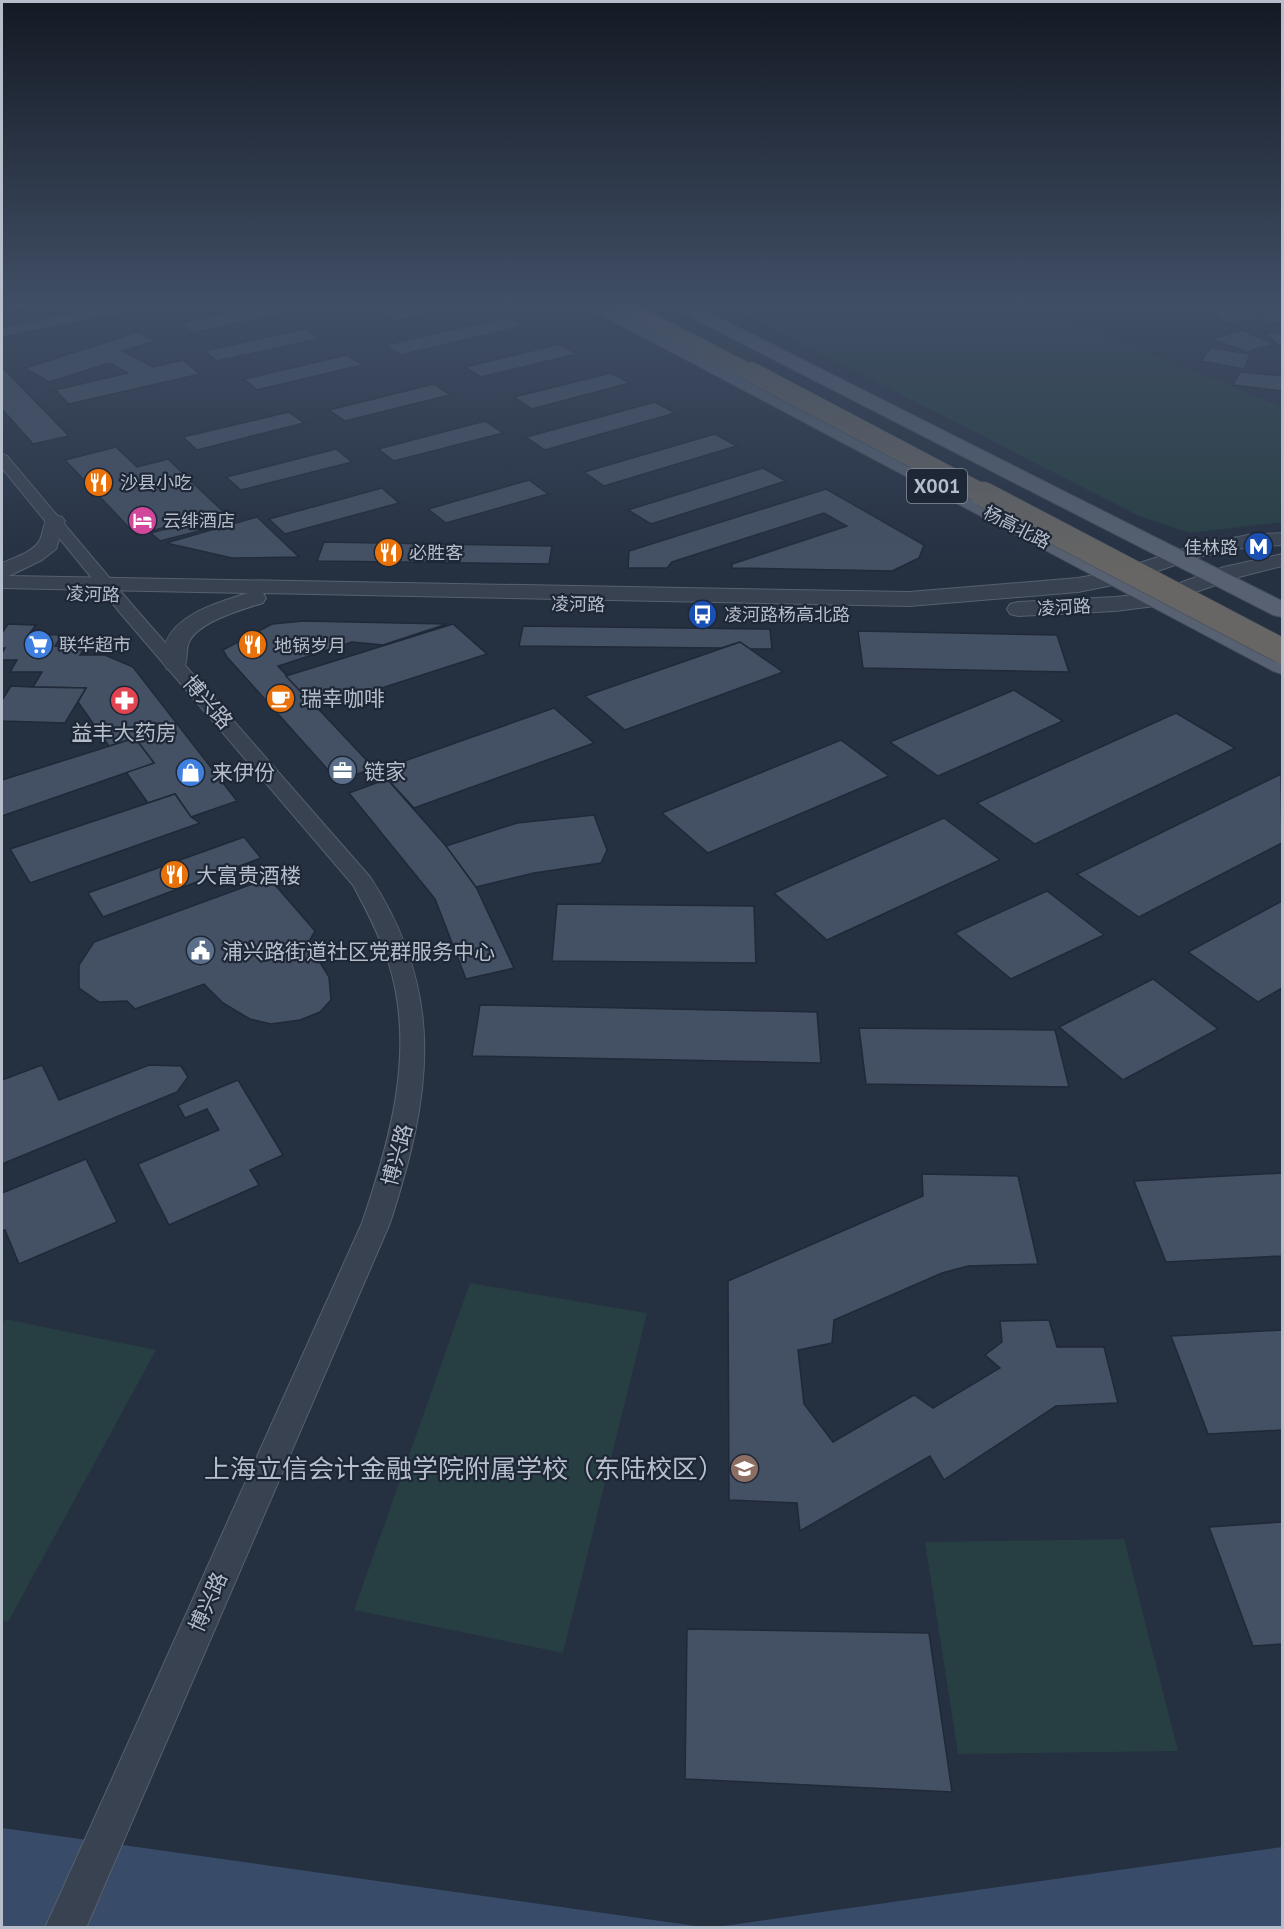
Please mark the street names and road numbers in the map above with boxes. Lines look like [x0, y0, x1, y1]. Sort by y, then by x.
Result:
road number: X001 [907, 469, 967, 503]
street label: 杨高北路 [980, 500, 1054, 554]
street label: 凌河路 [66, 582, 120, 606]
street label: 凌河路 [551, 592, 605, 616]
street label: 凌河路 [1036, 594, 1092, 620]
street label: 博兴路 [177, 669, 239, 735]
street label: 博兴路 [376, 1121, 418, 1189]
street label: 博兴路 [183, 1568, 233, 1636]

